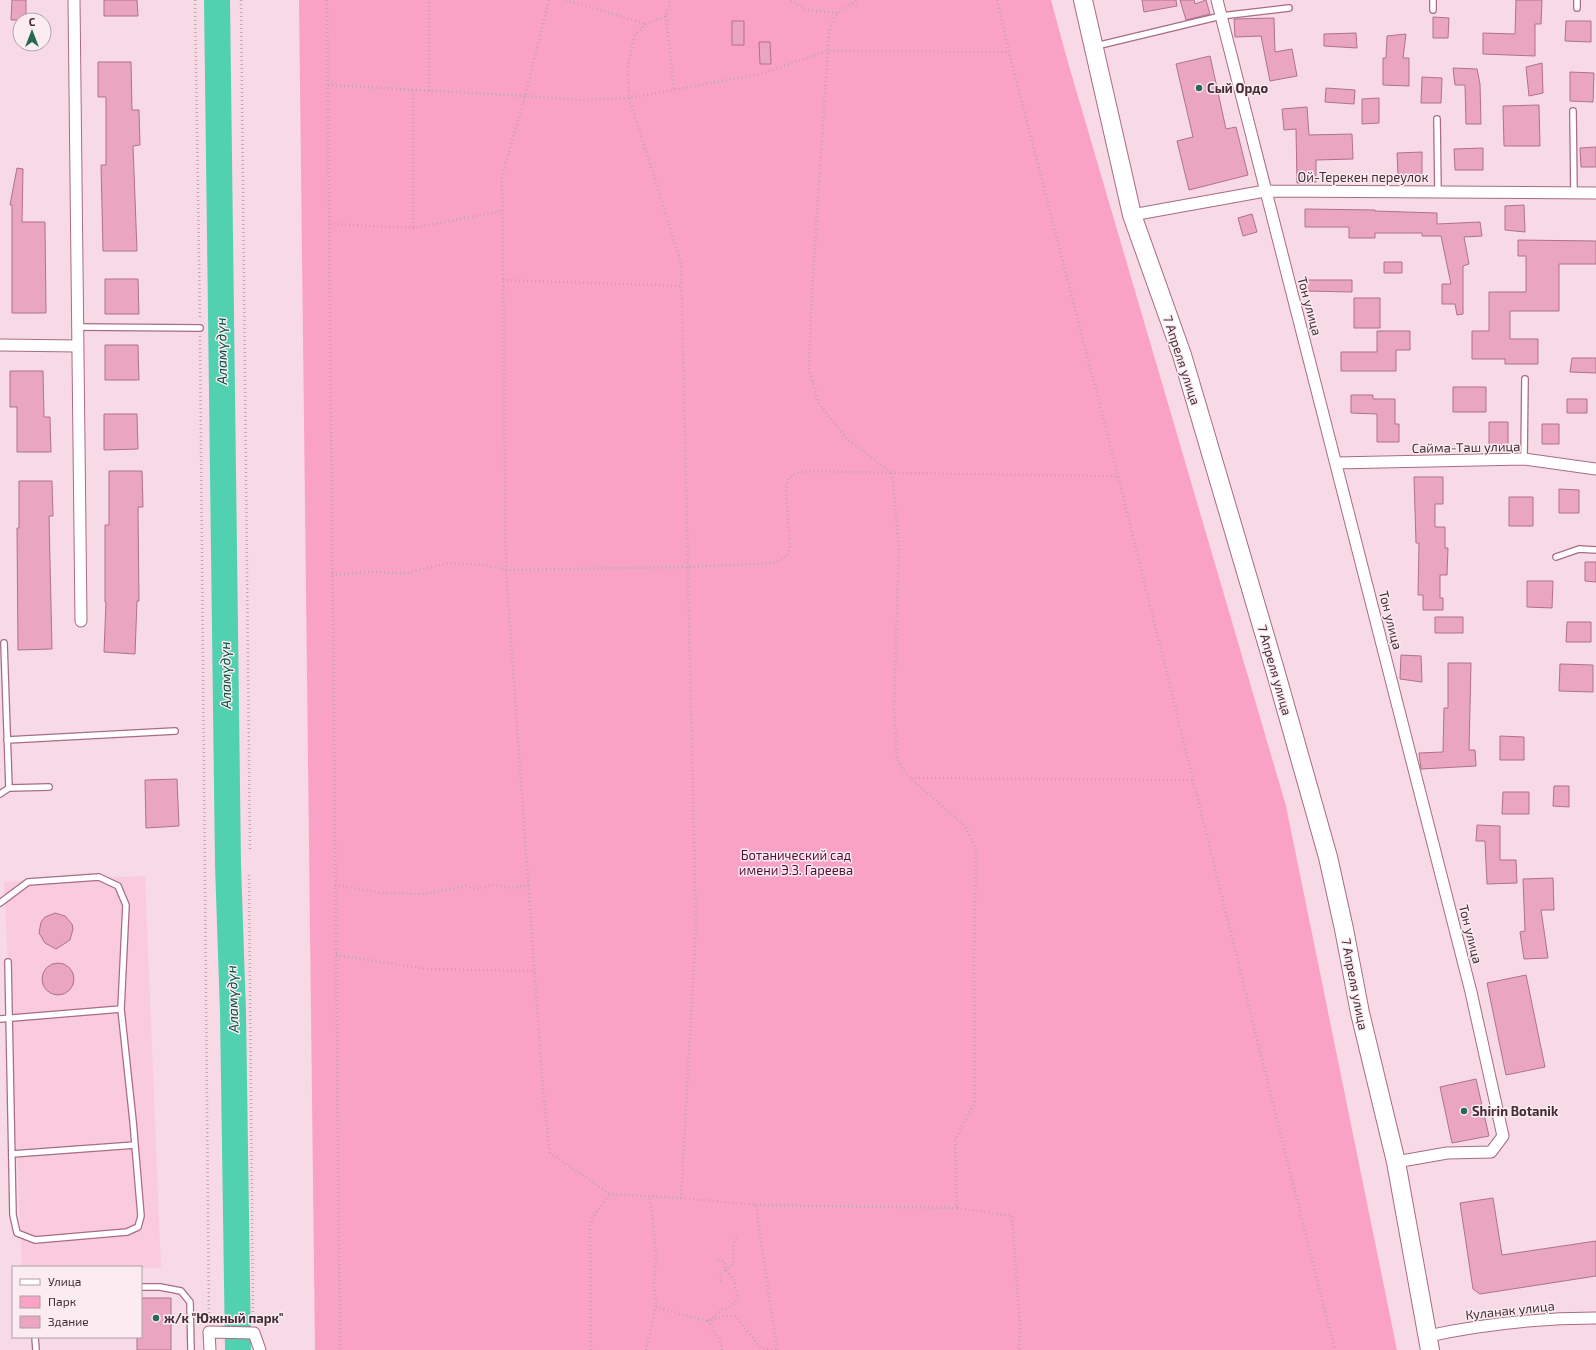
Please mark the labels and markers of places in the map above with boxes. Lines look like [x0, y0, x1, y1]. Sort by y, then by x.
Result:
place label: Сый Ордо [1207, 80, 1268, 96]
marker: Сый Ордо [1194, 83, 1204, 93]
place label: Shirin Botanik [1472, 1103, 1559, 1119]
marker: Shirin Botanik [1459, 1106, 1469, 1116]
place label: ж/к "Южный парк" [164, 1310, 284, 1326]
marker: ж/к "Южный парк" [151, 1313, 161, 1323]

